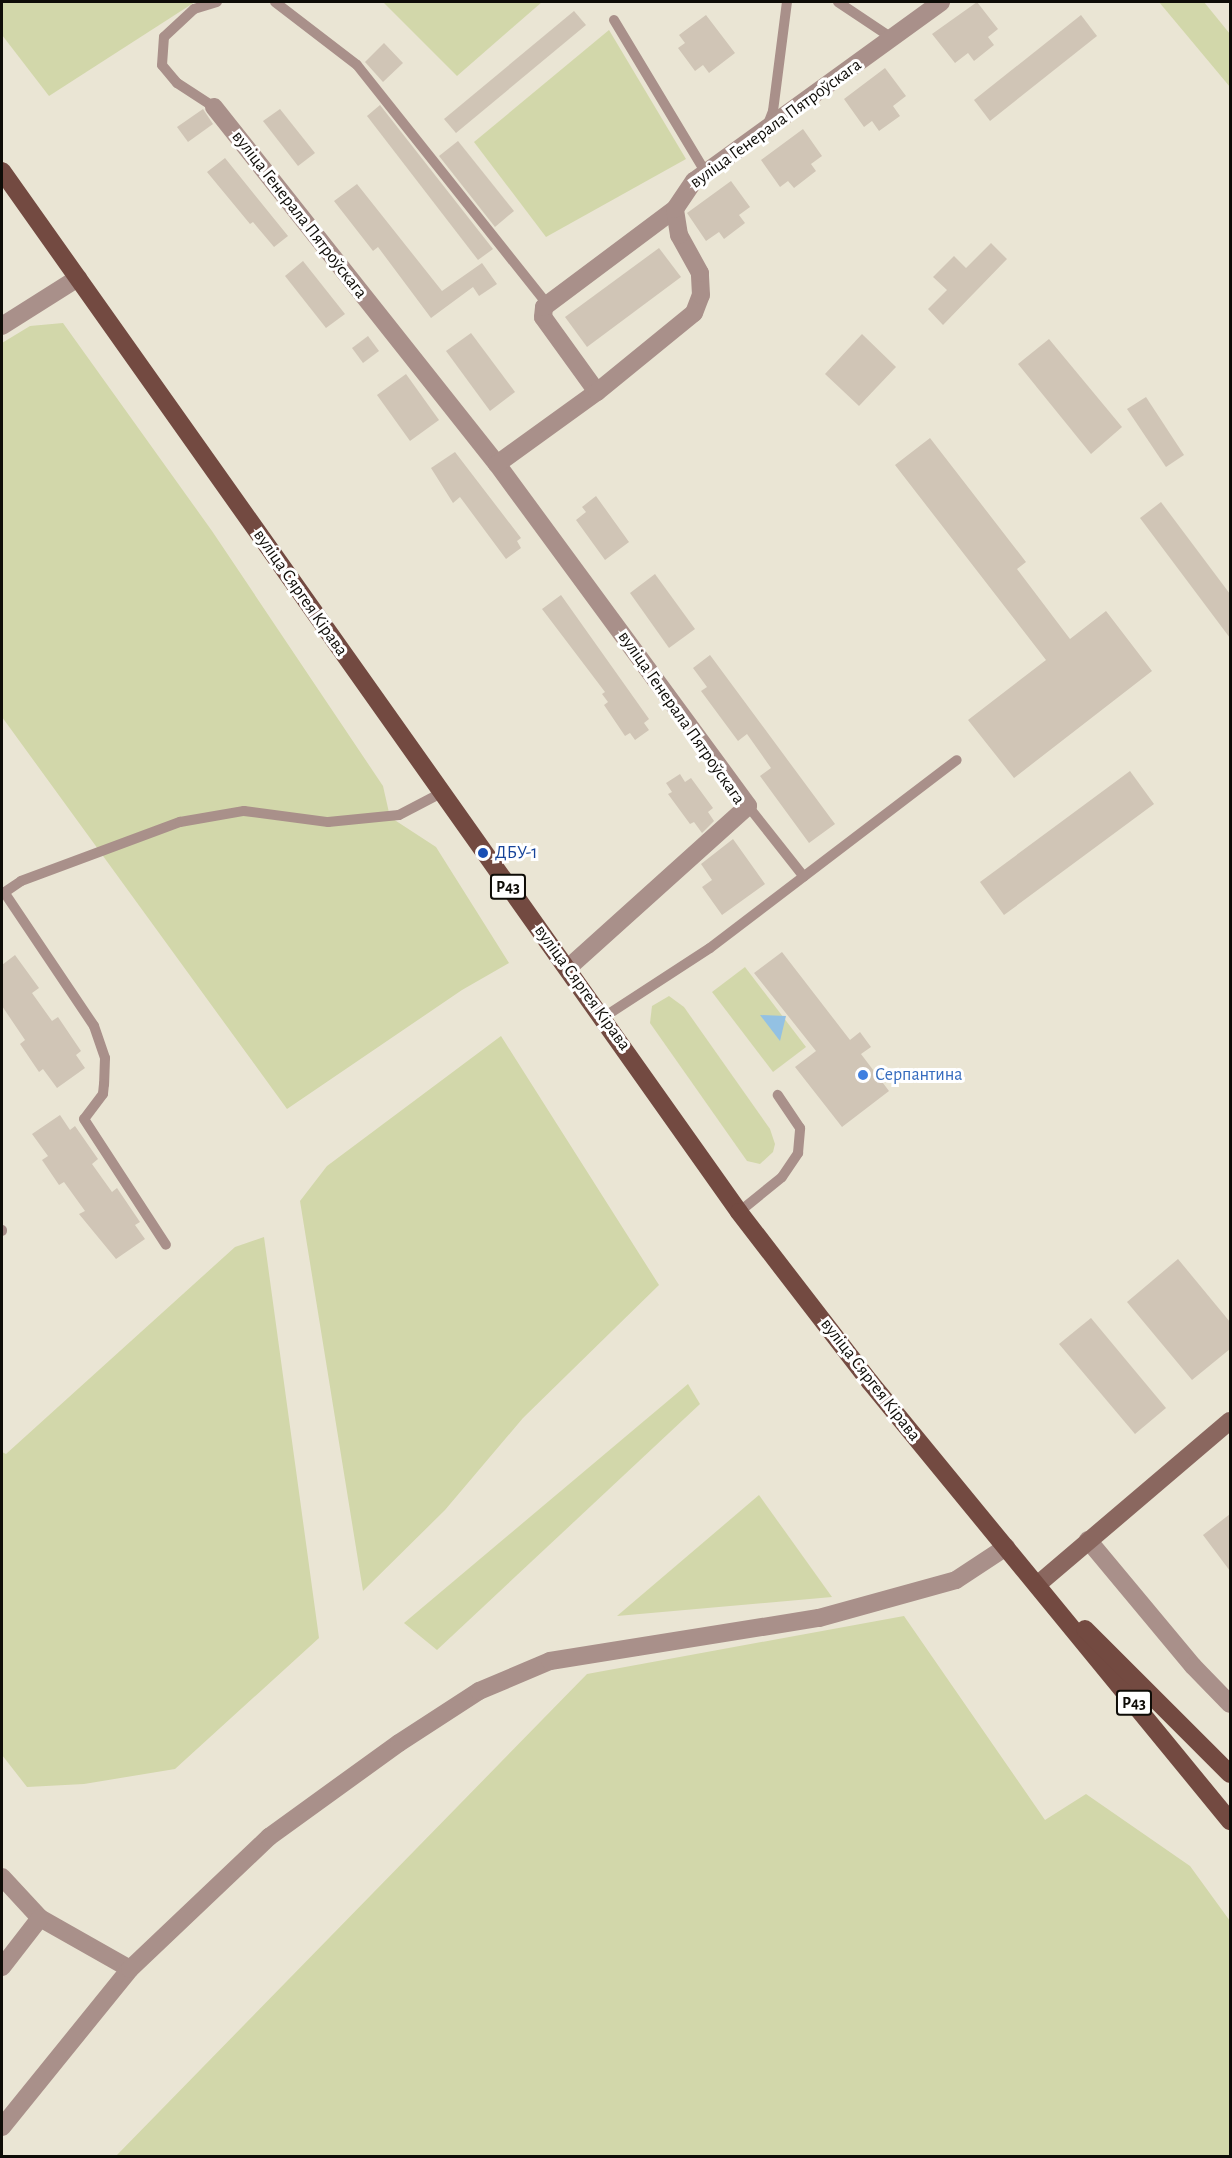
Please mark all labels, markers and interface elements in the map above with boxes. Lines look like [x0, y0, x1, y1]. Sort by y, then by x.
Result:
street label: вуліца Генерала Пятроўскага [686, 54, 866, 194]
street label: вуліца Генерала Пятроўскага [227, 127, 371, 303]
street label: вуліца Сяргея Кірава [248, 525, 352, 661]
street label: вуліца Генерала Пятроўскага [613, 627, 749, 809]
place label: ДБУ-1 [495, 842, 537, 864]
marker: ДБУ-1 [476, 846, 490, 860]
road number: Р43 [488, 874, 528, 900]
street label: вуліца Сяргея Кірава [529, 921, 635, 1055]
place label: Серпантина [875, 1064, 963, 1086]
marker: Серпантина [856, 1068, 870, 1082]
street label: вуліца Сяргея Кірава [815, 1314, 925, 1446]
road number: Р43 [1114, 1690, 1154, 1716]

